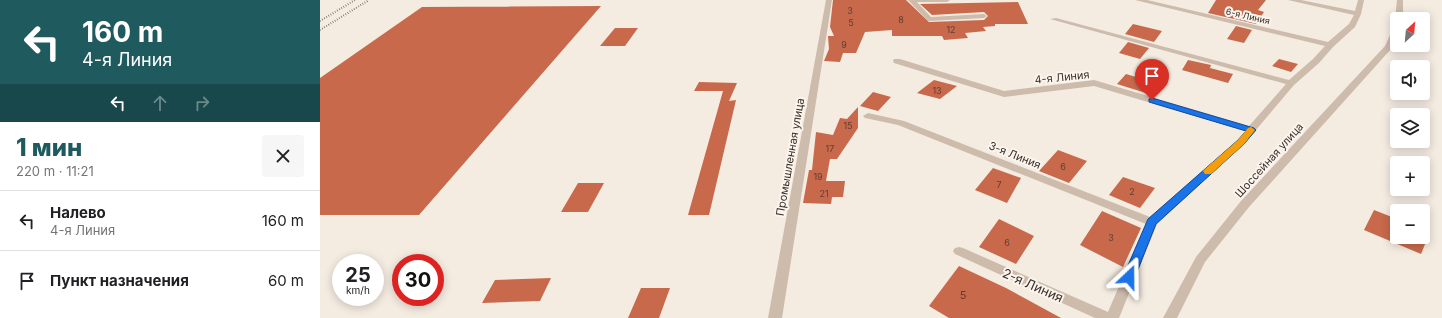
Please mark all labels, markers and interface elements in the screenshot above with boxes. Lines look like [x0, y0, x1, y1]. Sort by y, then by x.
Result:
house number: 3 [847, 5, 853, 16]
street label: 6-я Линия [1225, 6, 1271, 26]
north arrow [1390, 12, 1430, 52]
map controls [1390, 12, 1430, 244]
house number: 8 [898, 14, 904, 25]
text: 160 m [82, 15, 163, 49]
icon: left [16, 16, 68, 68]
house number: 5 [848, 17, 854, 28]
house number: 12 [946, 24, 956, 35]
house number: 9 [841, 39, 847, 50]
text: 4-я Линия [82, 49, 172, 70]
pin [1135, 59, 1169, 100]
button: sound [1390, 60, 1430, 100]
icon: arrive [1141, 65, 1163, 87]
street label: 4-я Линия [1034, 67, 1090, 87]
house number: 13 [932, 85, 942, 96]
icon: left [107, 92, 129, 114]
icon: ahead [149, 92, 171, 114]
icon: right [191, 92, 213, 114]
street label: Промышленная улица [773, 97, 807, 217]
button: layers [1390, 108, 1430, 148]
house number: 15 [843, 120, 853, 131]
street label: Шоссейная улица [1232, 120, 1306, 200]
text: 1 мин [16, 133, 82, 162]
button: close [262, 135, 304, 177]
street label: 3-я Линия [987, 138, 1043, 172]
house number: 17 [826, 143, 834, 154]
button: + [1390, 156, 1430, 196]
house number: 6 [1060, 161, 1066, 172]
text: 220 m · 11:21 [16, 163, 94, 179]
house number: 19 [813, 171, 823, 182]
house number: 7 [996, 179, 1002, 190]
house number: 2 [1129, 186, 1135, 197]
house number: 21 [819, 188, 829, 199]
text: Налево [50, 203, 106, 222]
button: − [1390, 204, 1430, 244]
icon: left [16, 210, 38, 232]
text: 160 m [262, 211, 304, 230]
text: 4-я Линия [50, 222, 115, 238]
house number: 3 [1108, 232, 1114, 243]
house number: 6 [1004, 237, 1010, 248]
speed limit sign: 30 [392, 254, 444, 306]
position arrow [1108, 256, 1150, 298]
text: 25 [345, 263, 371, 287]
street label: 2-я Линия [1000, 265, 1066, 305]
icon: arrive [16, 270, 38, 292]
text: Пункт назначения [50, 271, 189, 290]
text: 60 m [268, 271, 304, 290]
text: km/h [346, 284, 370, 296]
house number: 5 [960, 288, 967, 302]

